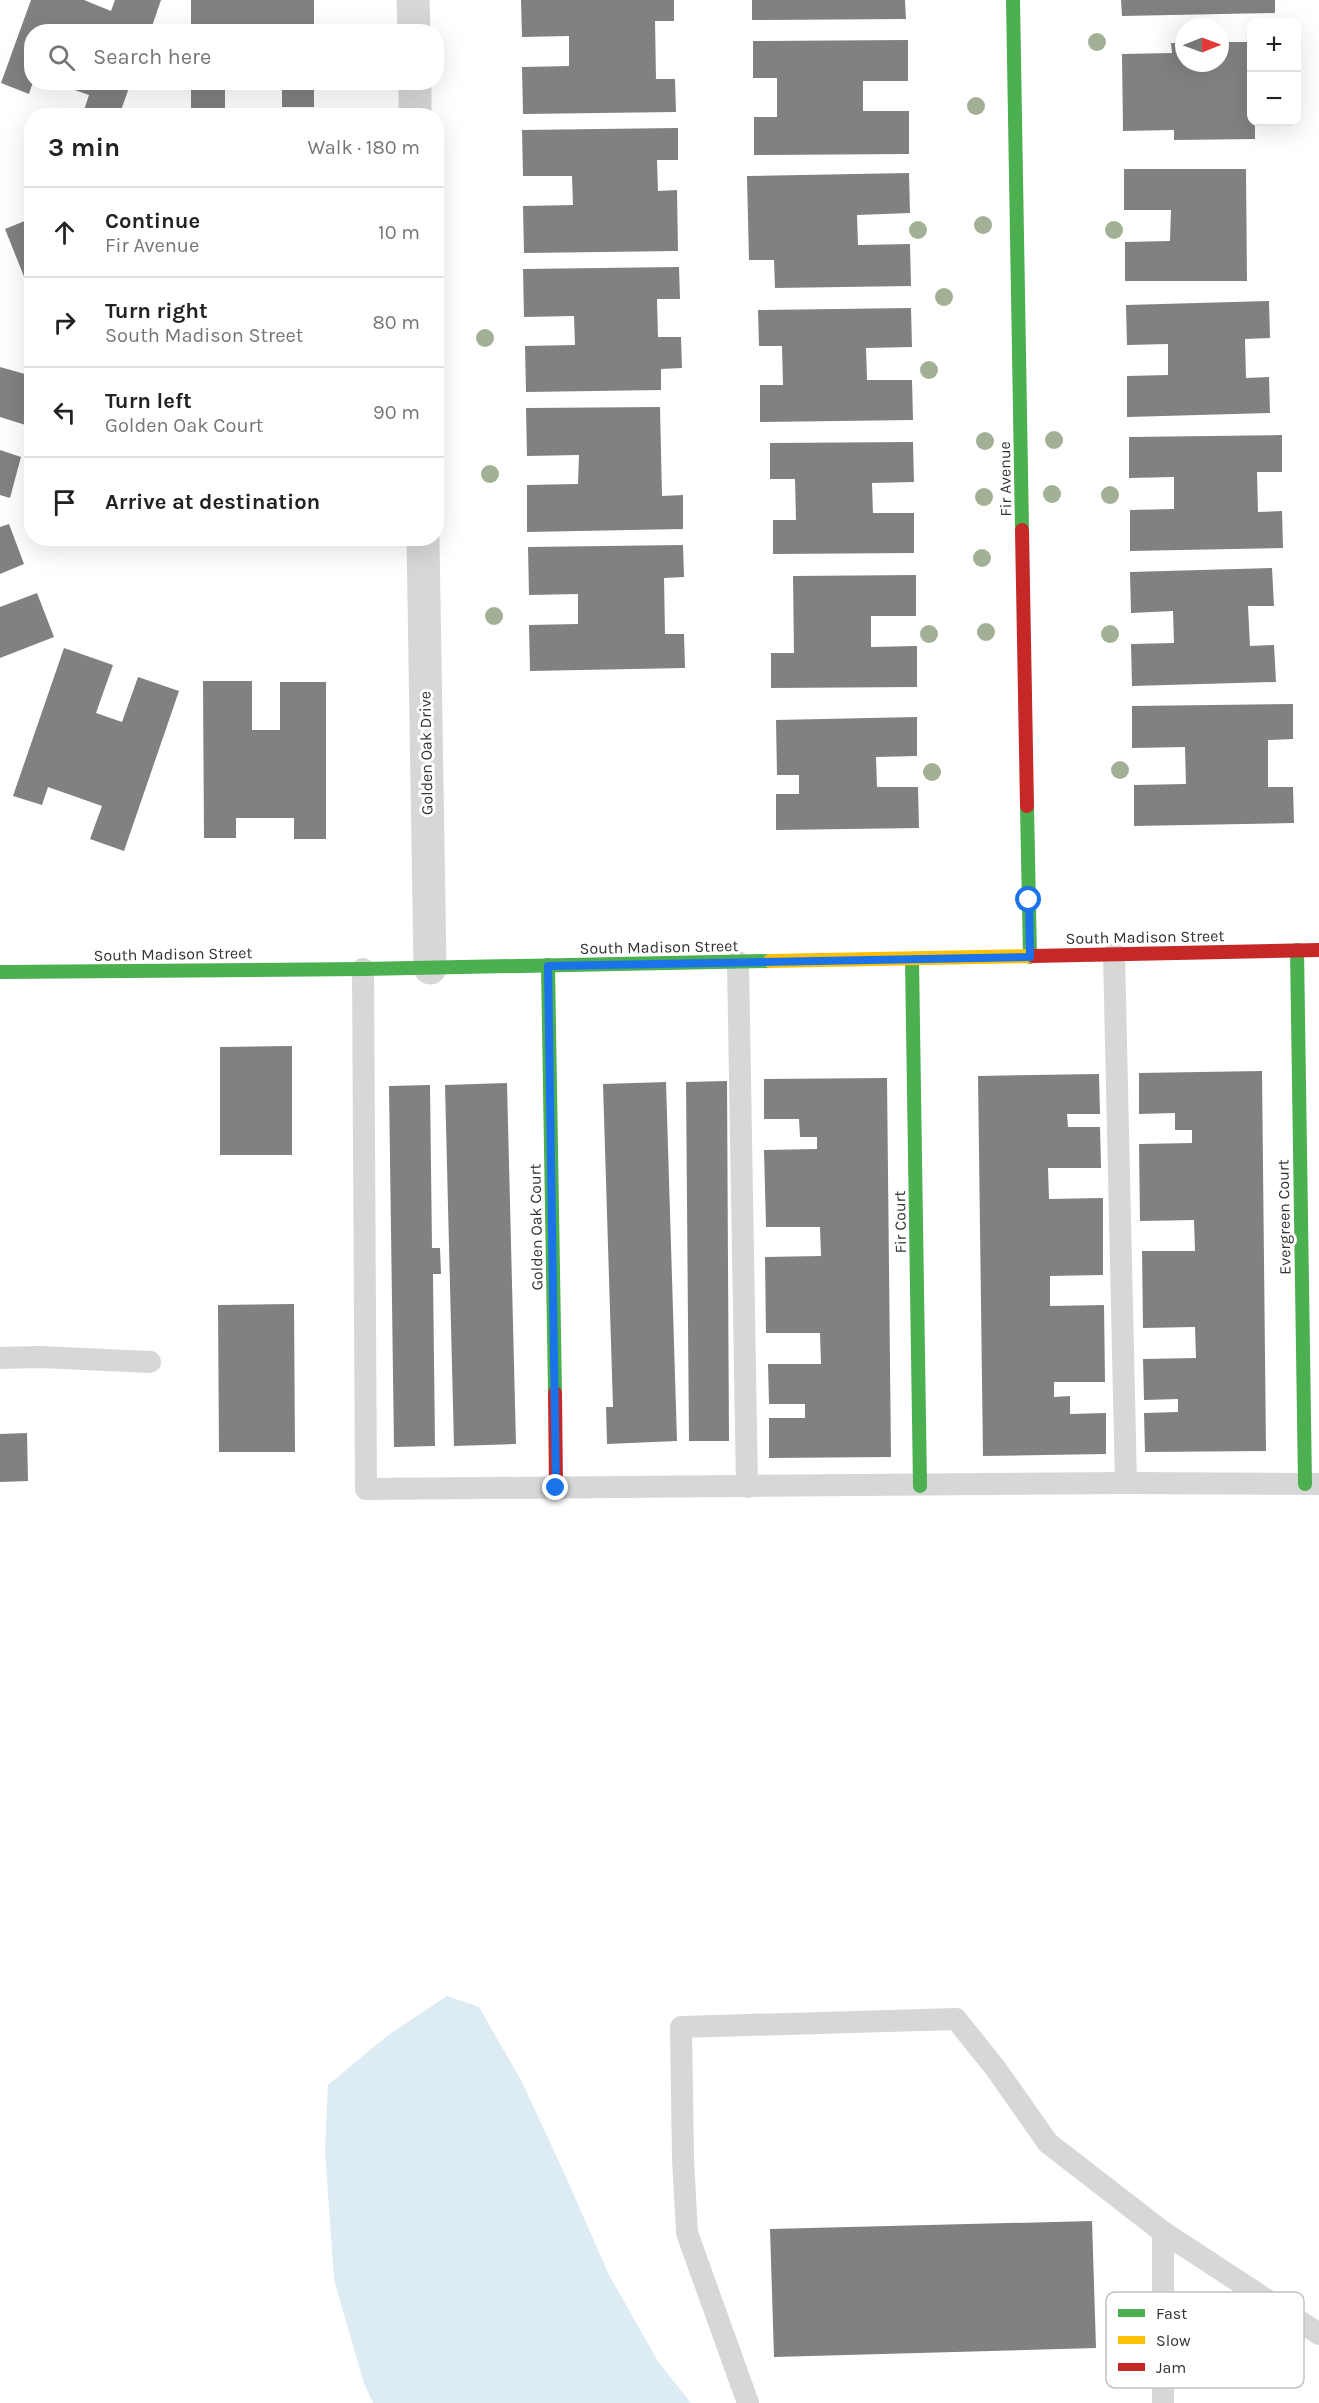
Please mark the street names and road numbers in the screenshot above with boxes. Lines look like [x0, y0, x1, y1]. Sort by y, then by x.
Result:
street label: Fir Avenue [995, 441, 1015, 517]
street label: Golden Oak Drive [415, 691, 437, 815]
street label: South Madison Street [1065, 926, 1225, 948]
street label: South Madison Street [579, 936, 739, 958]
street label: South Madison Street [93, 943, 253, 965]
street label: Evergreen Court [1273, 1159, 1295, 1275]
street label: Golden Oak Court [525, 1164, 547, 1290]
street label: Fir Court [890, 1190, 910, 1254]

